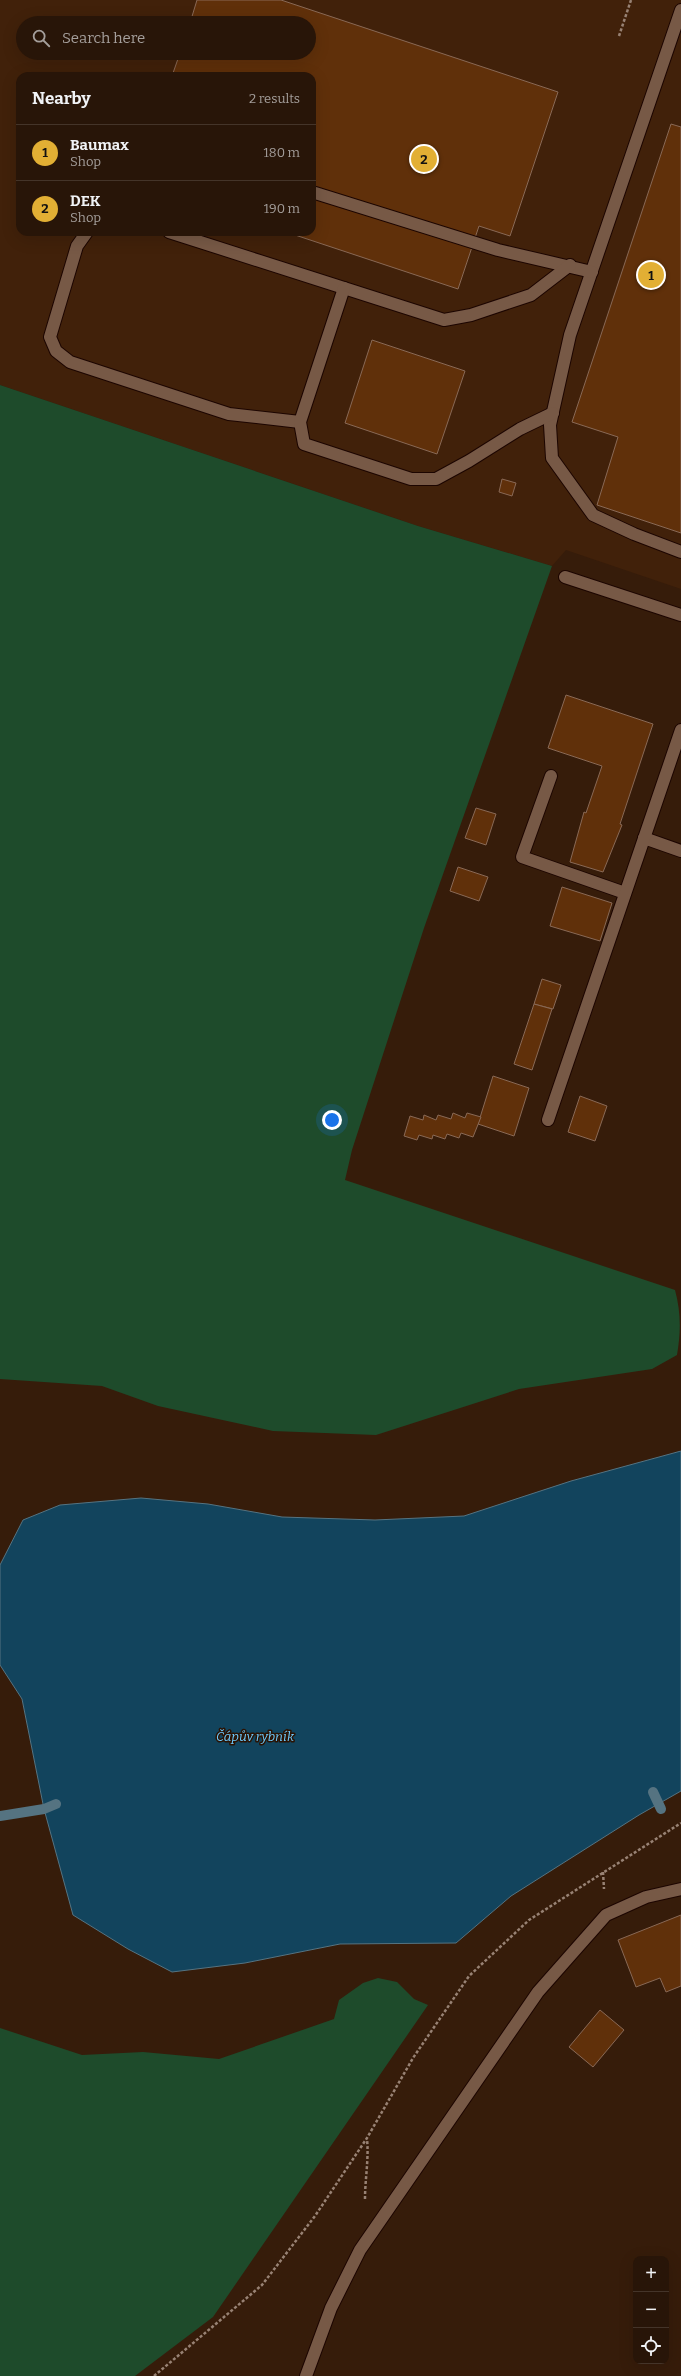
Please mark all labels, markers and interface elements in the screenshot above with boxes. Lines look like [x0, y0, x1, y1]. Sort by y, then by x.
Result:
search box [16, 16, 316, 60]
icon: search [30, 27, 52, 49]
text: Search here [62, 29, 145, 47]
text: Nearby [32, 88, 91, 109]
text: 2 results [249, 91, 300, 106]
text: Baumax [70, 136, 129, 154]
pin: 2 [411, 144, 437, 174]
text: 1 [42, 145, 48, 160]
text: 180 m [264, 145, 300, 160]
text: Shop [70, 154, 101, 169]
text: DEK [70, 192, 101, 210]
text: 2 [41, 201, 49, 216]
text: 190 m [264, 201, 300, 216]
text: Shop [70, 210, 101, 225]
pin: 1 [638, 260, 664, 290]
your location [322, 1110, 342, 1130]
water label: Čápův rybník [216, 1729, 295, 1744]
map controls [633, 2256, 669, 2364]
button: + [633, 2256, 669, 2292]
button: − [633, 2292, 669, 2328]
button: locate [633, 2328, 669, 2364]

